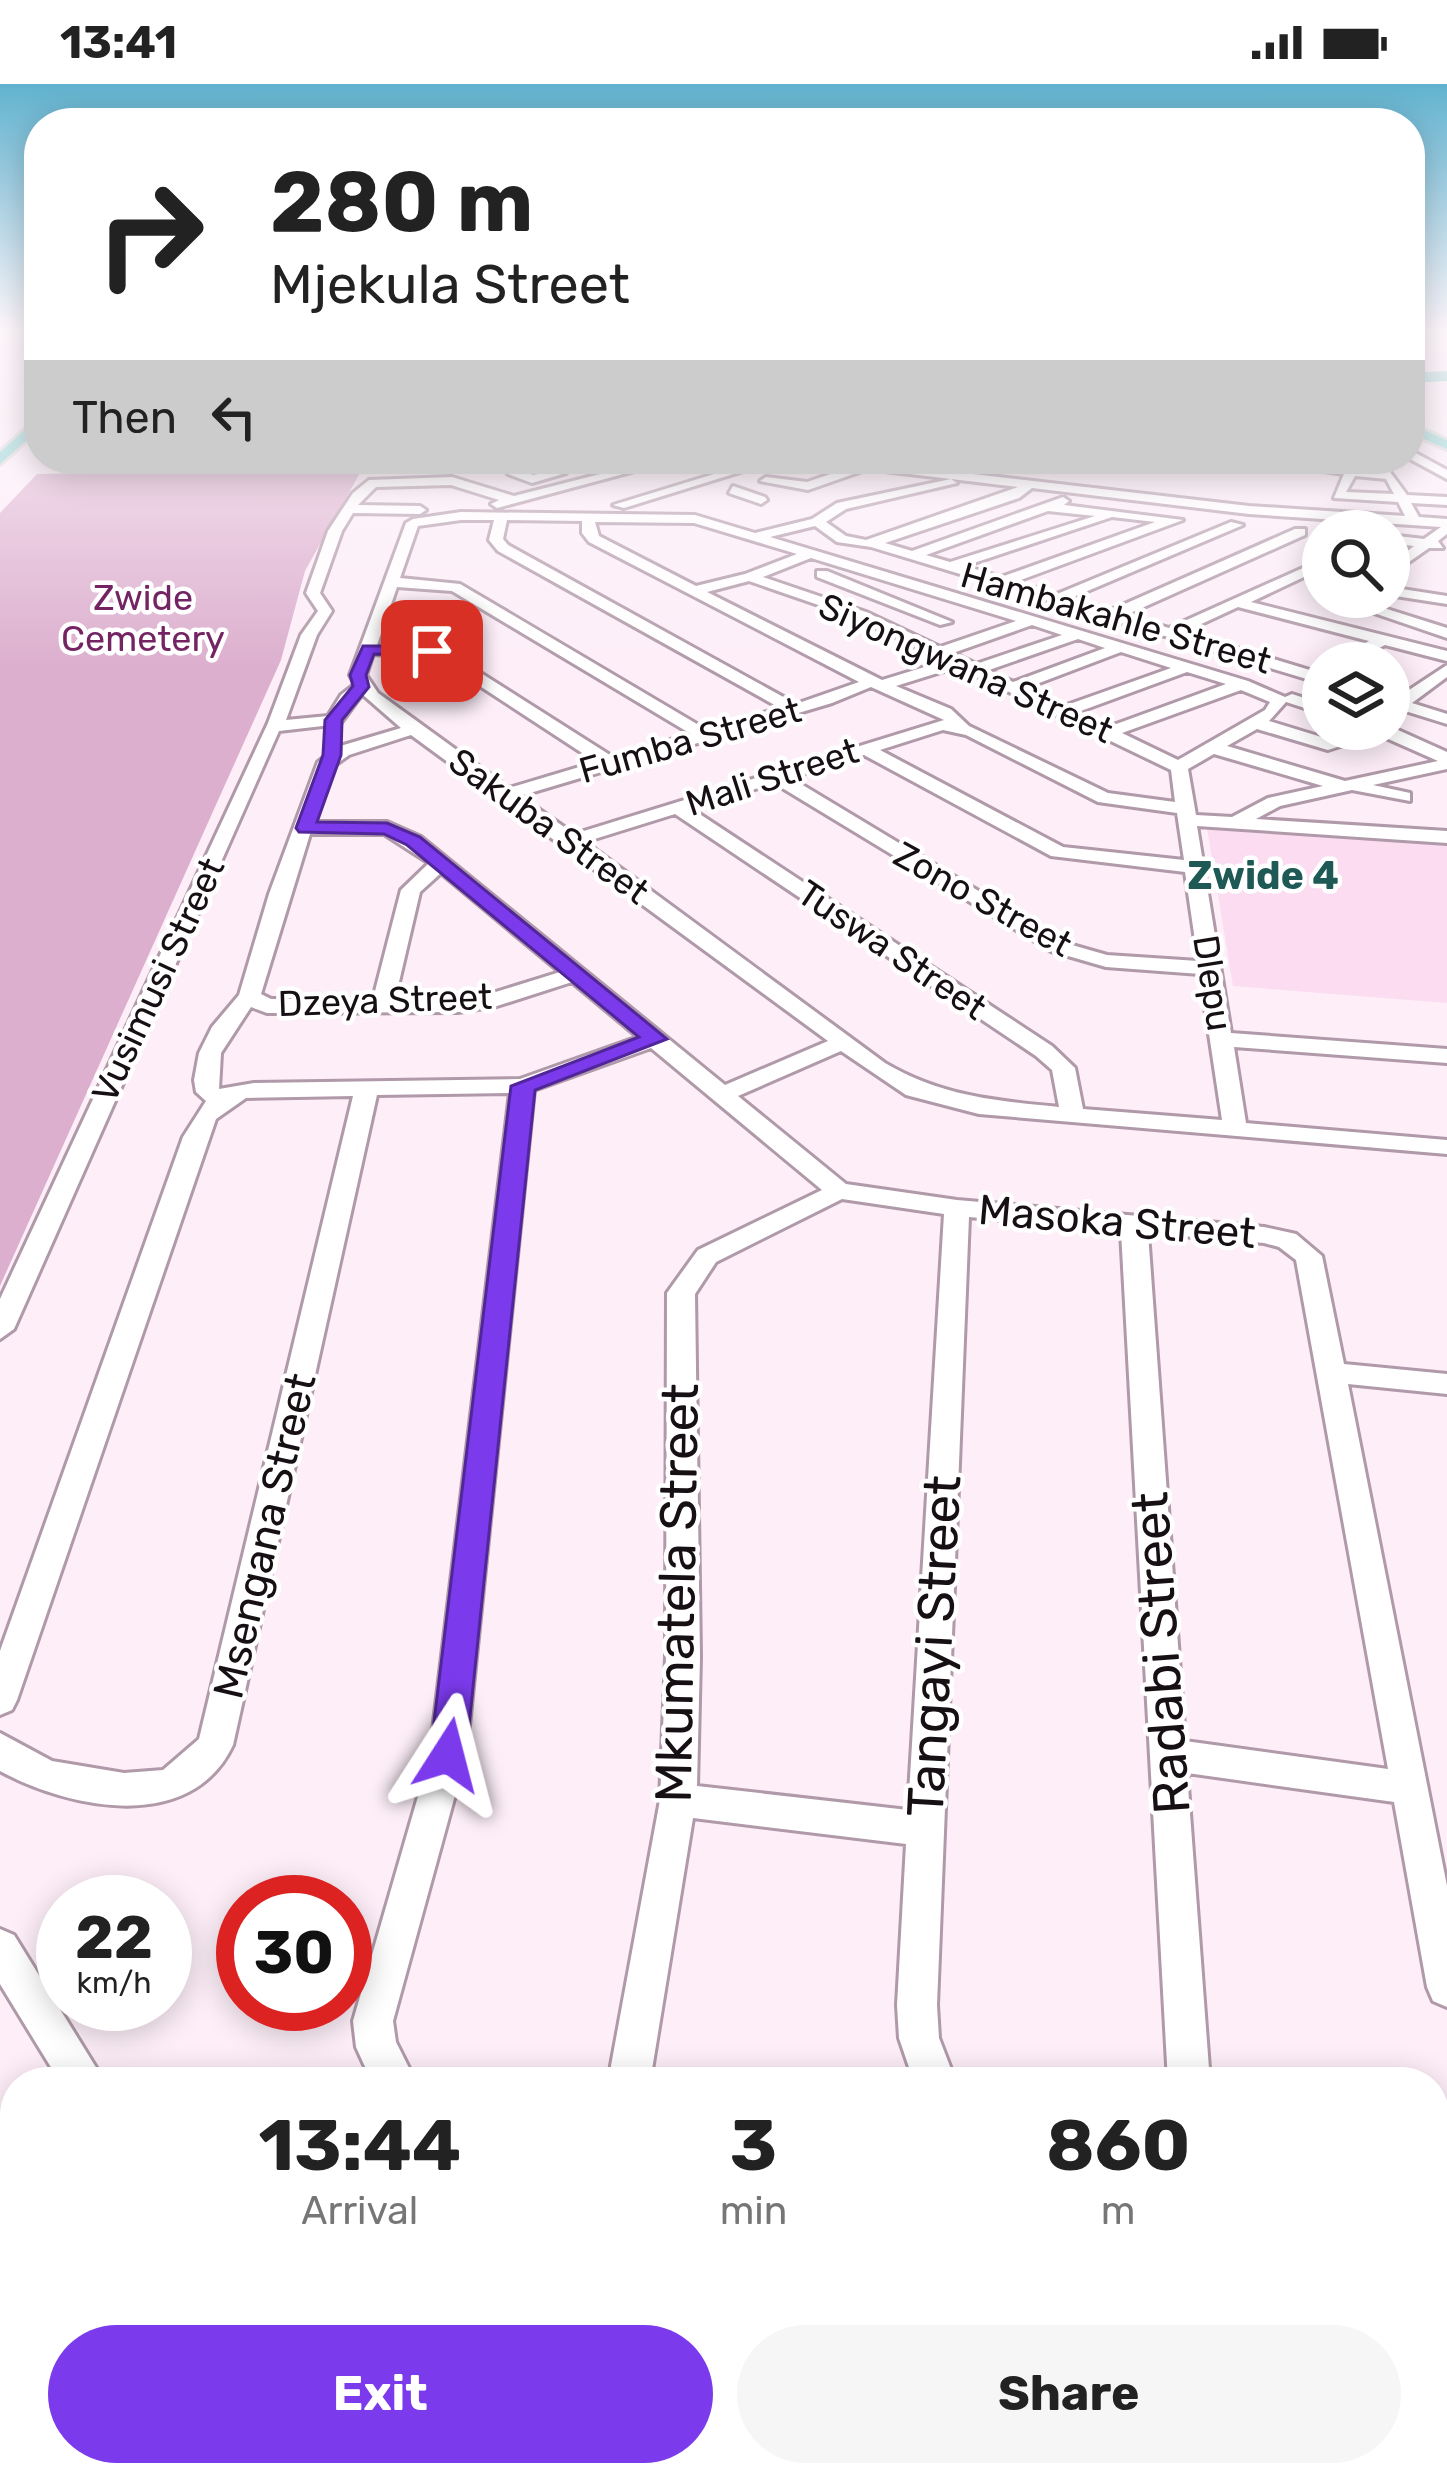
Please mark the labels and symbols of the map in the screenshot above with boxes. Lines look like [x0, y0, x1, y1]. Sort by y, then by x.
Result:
street label: Hambakahle Street [956, 553, 1276, 683]
park label: Zwide Cemetery [61, 576, 225, 660]
street label: Siyongwana Street [812, 584, 1120, 752]
pin [381, 600, 483, 702]
street label: Fumba Street [574, 688, 806, 792]
street label: Mali Street [680, 729, 864, 825]
street label: Sakuba Street [441, 739, 657, 913]
street label: Zono Street [886, 832, 1080, 966]
street label: Vusimusi Street [83, 851, 233, 1109]
district label: Zwide 4 [1187, 853, 1339, 899]
street label: Tuswa Street [789, 871, 995, 1029]
street label: Dlepu [1184, 932, 1242, 1034]
street label: Dzeya Street [277, 975, 493, 1025]
street label: Masoka Street [976, 1185, 1258, 1259]
street label: Msengana Street [203, 1368, 327, 1704]
street label: Mkumatela Street [643, 1383, 711, 1803]
street label: Tangayi Street [895, 1473, 973, 1819]
street label: Radabi Street [1119, 1490, 1203, 1816]
position arrow [385, 1692, 511, 1818]
speed limit sign: 30 [216, 1875, 372, 2031]

